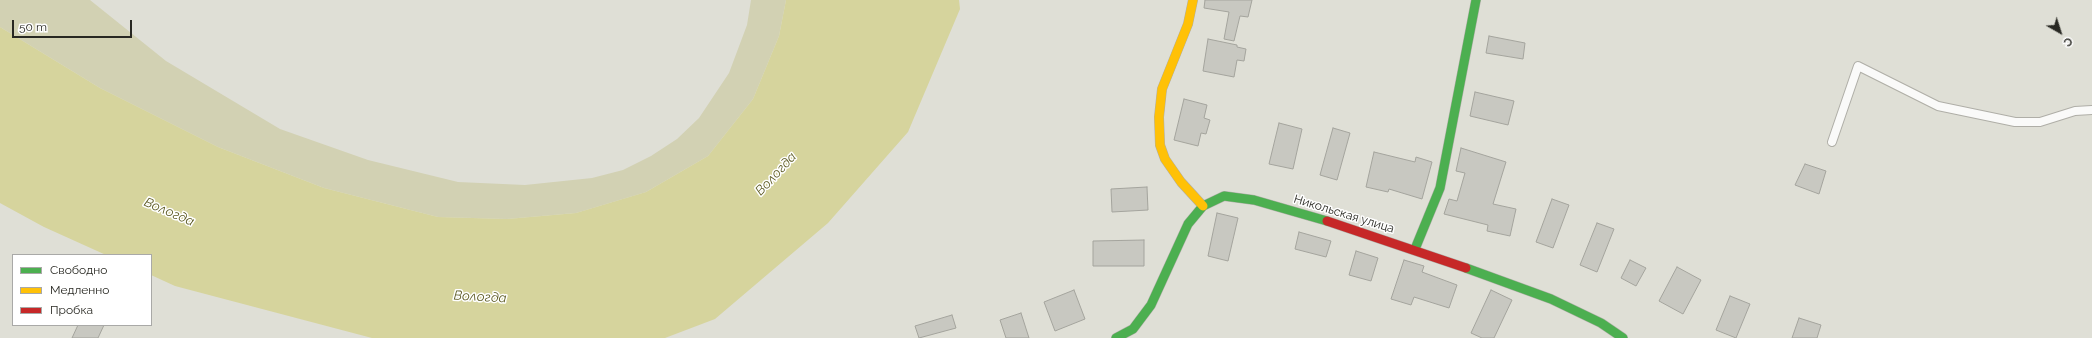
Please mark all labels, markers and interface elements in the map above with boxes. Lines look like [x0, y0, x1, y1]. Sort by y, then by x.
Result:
scale bar [14, 12, 134, 38]
north arrow [2040, 12, 2080, 52]
text: 50 m [19, 20, 47, 34]
text: С [2061, 34, 2075, 49]
water label: Вологда [752, 149, 800, 199]
street label: Никольская улица [1292, 192, 1396, 236]
water label: Вологда [142, 194, 196, 230]
legend [12, 254, 152, 326]
text: Свободно [50, 263, 107, 277]
text: Медленно [50, 283, 109, 297]
water label: Вологда [453, 288, 507, 306]
text: Пробка [50, 303, 93, 317]

